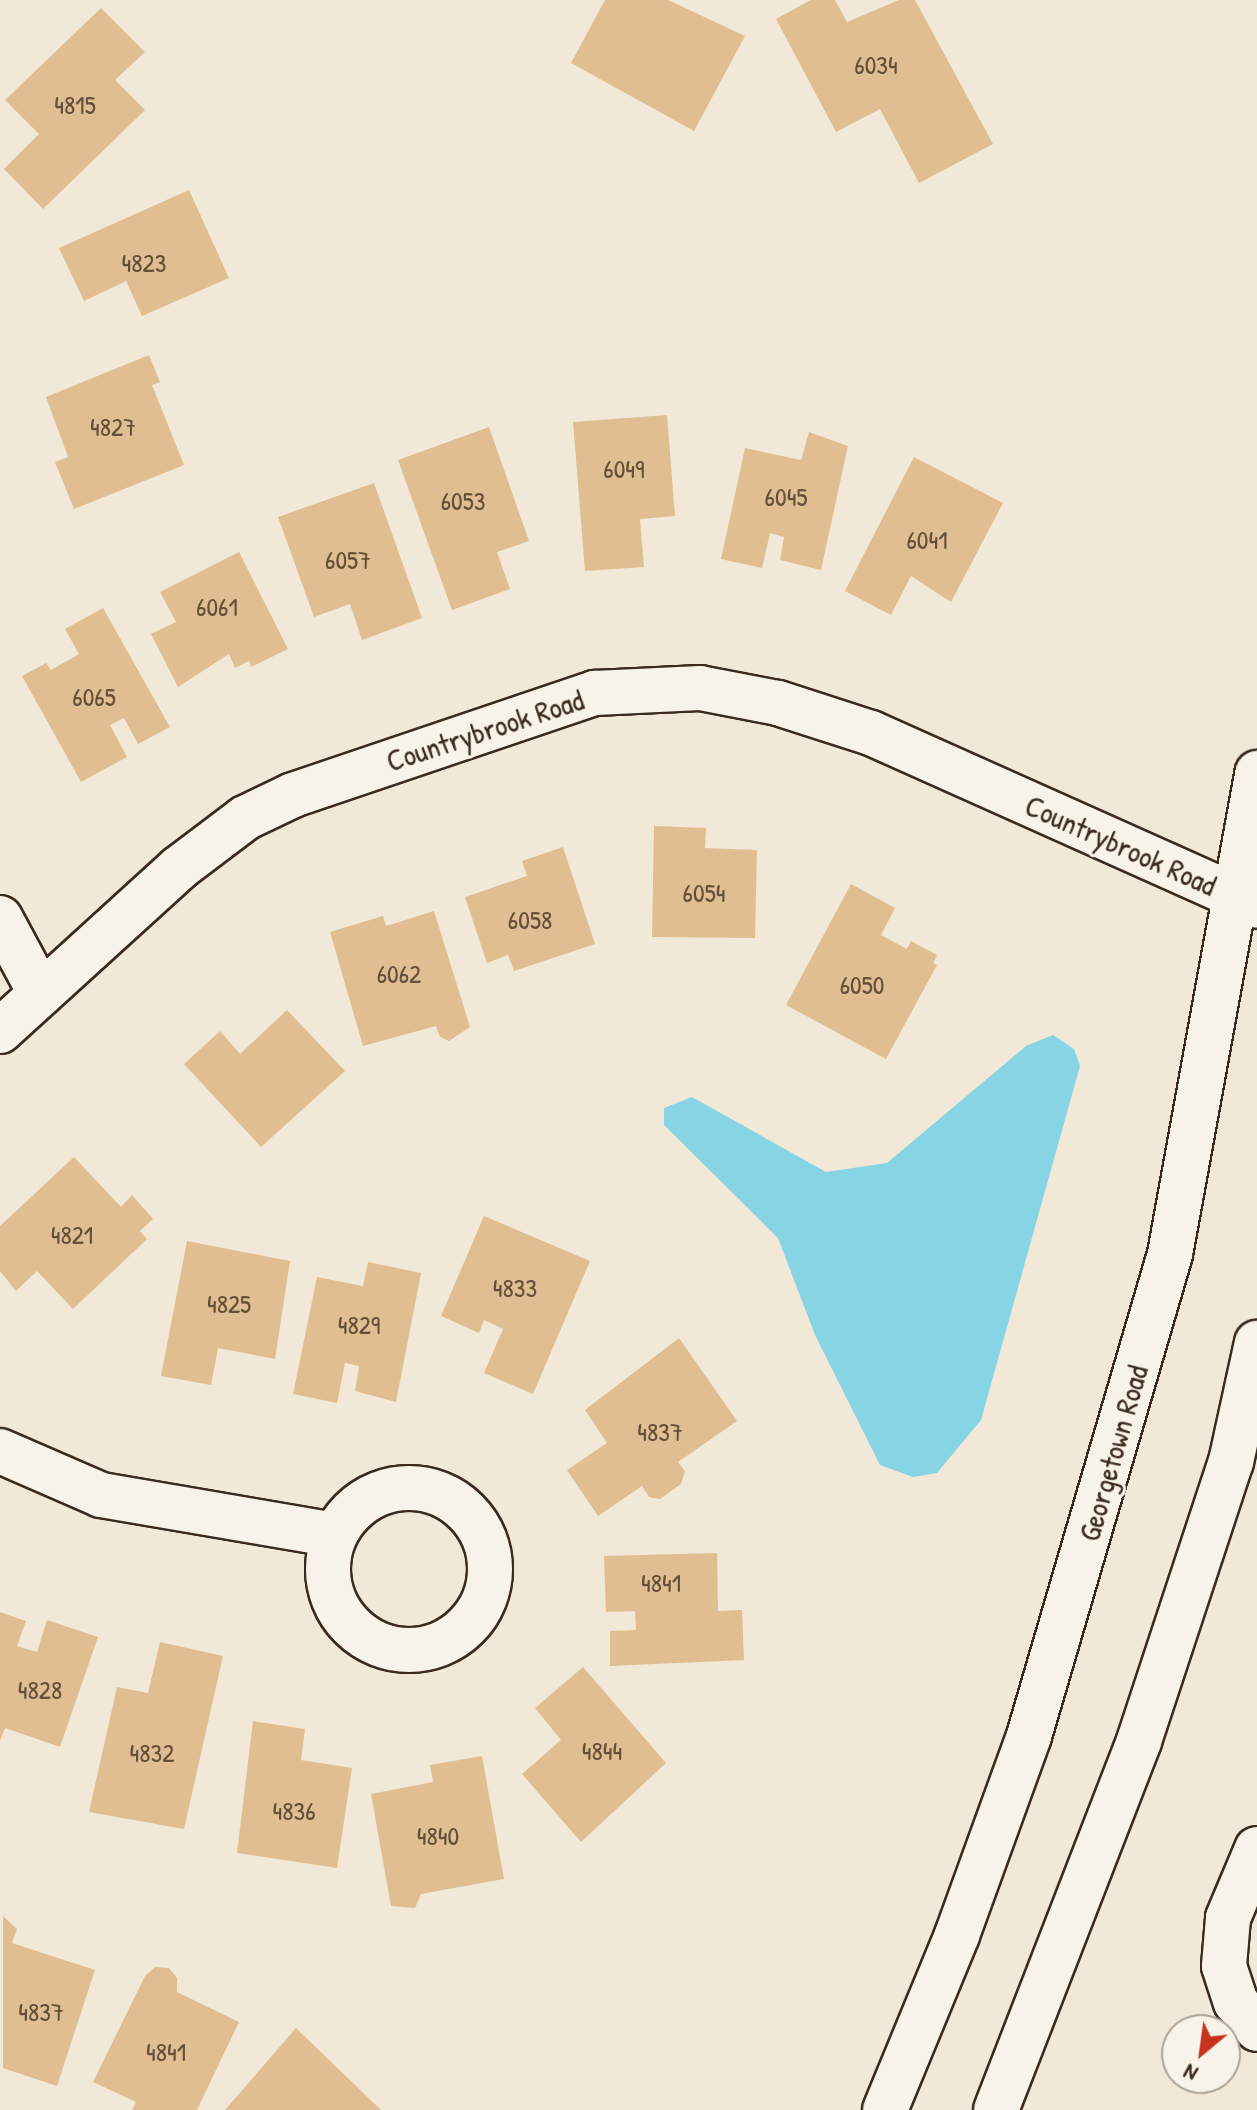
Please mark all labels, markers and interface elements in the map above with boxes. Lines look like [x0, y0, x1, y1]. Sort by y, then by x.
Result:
house number: 6034 [854, 49, 898, 81]
house number: 4815 [54, 89, 96, 121]
house number: 4823 [122, 247, 166, 279]
house number: 4827 [90, 411, 136, 443]
house number: 6049 [603, 453, 645, 485]
house number: 6045 [765, 481, 807, 513]
house number: 6053 [441, 485, 485, 517]
house number: 6041 [906, 524, 948, 556]
house number: 6057 [325, 544, 371, 576]
house number: 6061 [196, 591, 238, 623]
house number: 6065 [72, 681, 116, 713]
street label: Countrybrook Road [382, 681, 588, 779]
street label: Countrybrook Road [1020, 787, 1222, 903]
house number: 6054 [683, 877, 725, 909]
house number: 6058 [508, 904, 552, 936]
house number: 6062 [377, 958, 421, 990]
house number: 6050 [840, 969, 884, 1001]
house number: 4821 [51, 1219, 93, 1251]
house number: 4833 [493, 1272, 537, 1304]
house number: 4825 [207, 1288, 251, 1320]
house number: 4829 [338, 1309, 380, 1341]
street label: Georgetown Road [1071, 1361, 1155, 1545]
house number: 4837 [637, 1416, 683, 1448]
house number: 4841 [641, 1567, 681, 1599]
house number: 4828 [18, 1674, 62, 1706]
house number: 4844 [582, 1735, 622, 1767]
house number: 4832 [130, 1737, 174, 1769]
house number: 4836 [272, 1795, 316, 1827]
house number: 4840 [417, 1820, 459, 1852]
house number: 4837 [18, 1996, 64, 2028]
north arrow [1161, 2014, 1241, 2094]
house number: 4841 [146, 2036, 186, 2068]
text: N [1178, 2057, 1203, 2089]

